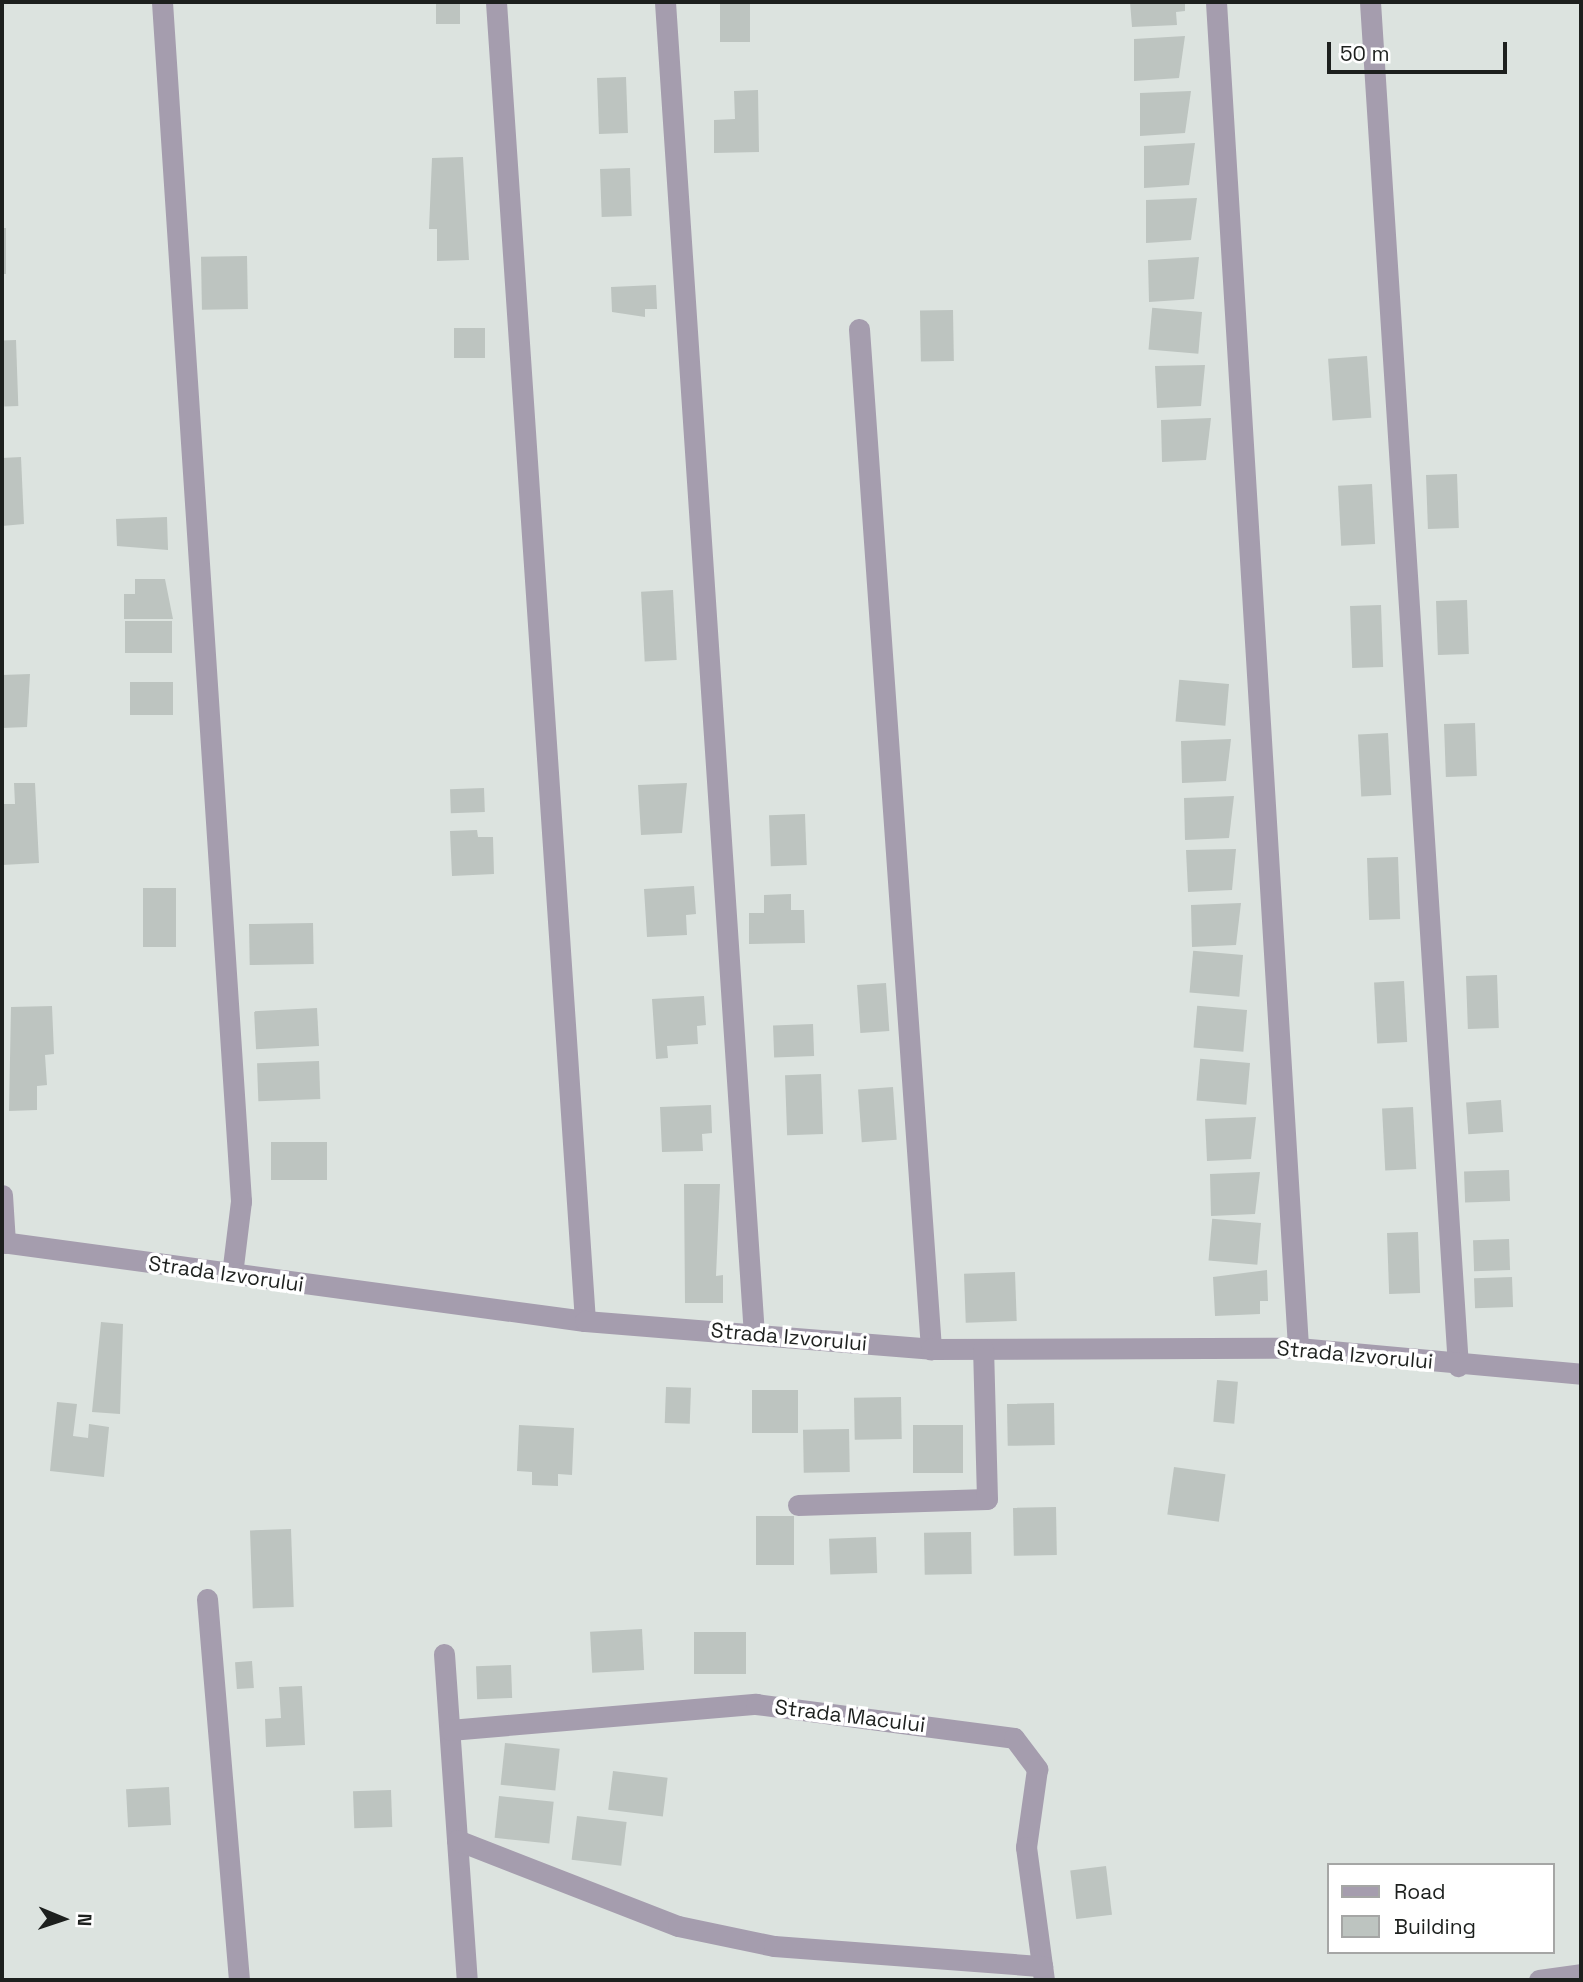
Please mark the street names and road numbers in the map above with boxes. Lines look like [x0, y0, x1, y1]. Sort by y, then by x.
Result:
street label: Strada Izvorului [147, 1251, 305, 1297]
street label: Strada Izvorului [710, 1318, 868, 1356]
street label: Strada Izvorului [1276, 1336, 1434, 1374]
street label: Strada Macului [773, 1694, 927, 1738]

